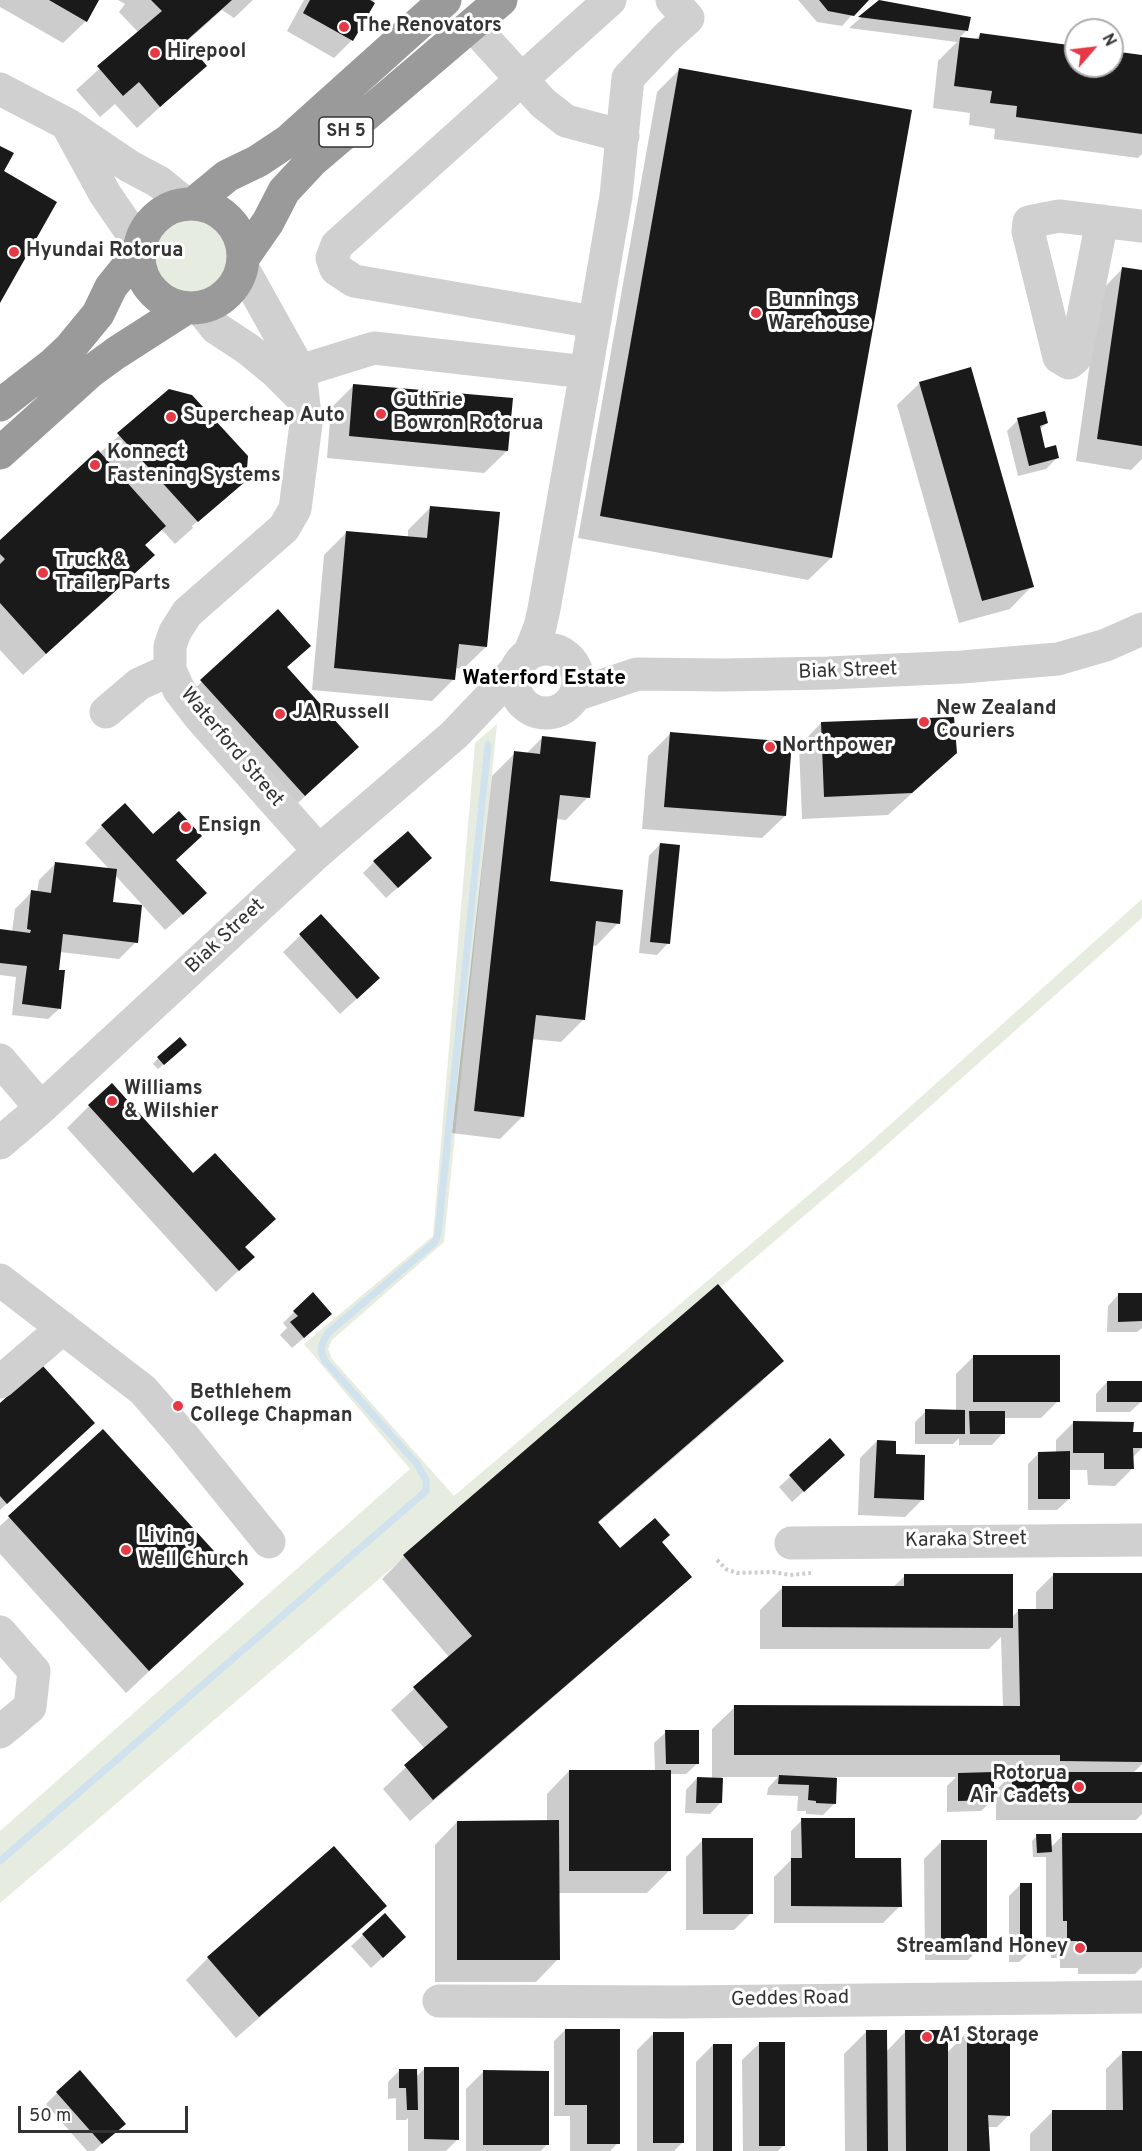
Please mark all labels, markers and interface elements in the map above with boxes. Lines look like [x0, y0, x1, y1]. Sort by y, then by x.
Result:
place label: The Renovators [356, 15, 502, 39]
north arrow [1064, 18, 1124, 78]
marker: The Renovators [337, 20, 351, 34]
text: N [1097, 31, 1120, 50]
place label: Hirepool [167, 41, 246, 65]
marker: Hirepool [148, 46, 162, 60]
road number: SH 5 [319, 117, 373, 147]
place label: Hyundai Rotorua [26, 240, 183, 264]
marker: Hyundai Rotorua [7, 245, 21, 259]
place label: Bunnings Warehouse [768, 290, 870, 337]
marker: Bunnings Warehouse [749, 306, 763, 320]
place label: Guthrie Bowron Rotorua [393, 390, 543, 437]
place label: Supercheap Auto [183, 405, 345, 429]
marker: Guthrie Bowron Rotorua [374, 407, 388, 421]
marker: Supercheap Auto [164, 410, 178, 424]
place label: Konnect Fastening Systems [107, 442, 281, 489]
marker: Konnect Fastening Systems [88, 458, 102, 472]
place label: Truck & Trailer Parts [55, 550, 171, 597]
marker: Truck & Trailer Parts [36, 566, 50, 580]
street label: Biak Street [798, 658, 898, 686]
district label: Waterford Estate [462, 667, 626, 693]
street label: Waterford Street [174, 683, 288, 813]
place label: New Zealand Couriers [936, 698, 1056, 745]
place label: JA Russell [292, 702, 389, 726]
marker: JA Russell [273, 707, 287, 721]
marker: New Zealand Couriers [917, 715, 931, 729]
place label: Northpower [782, 735, 893, 759]
marker: Northpower [763, 740, 777, 754]
place label: Ensign [198, 815, 261, 839]
marker: Ensign [179, 820, 193, 834]
street label: Biak Street [182, 894, 270, 980]
place label: Williams & Wilshier [124, 1078, 219, 1125]
marker: Williams & Wilshier [105, 1094, 119, 1108]
place label: Bethlehem College Chapman [190, 1382, 353, 1429]
marker: Bethlehem College Chapman [171, 1399, 185, 1413]
place label: Living Well Church [138, 1526, 249, 1573]
street label: Karaka Street [905, 1528, 1027, 1554]
marker: Living Well Church [119, 1543, 133, 1557]
place label: Rotorua Air Cadets [970, 1763, 1067, 1810]
marker: Rotorua Air Cadets [1072, 1780, 1086, 1794]
place label: Streamland Honey [896, 1936, 1068, 1960]
marker: Streamland Honey [1073, 1941, 1087, 1955]
street label: Geddes Road [731, 1987, 849, 2013]
place label: A1 Storage [939, 2025, 1039, 2049]
marker: A1 Storage [920, 2030, 934, 2044]
scale bar [21, 2094, 190, 2132]
text: 50 m [29, 2105, 71, 2128]

